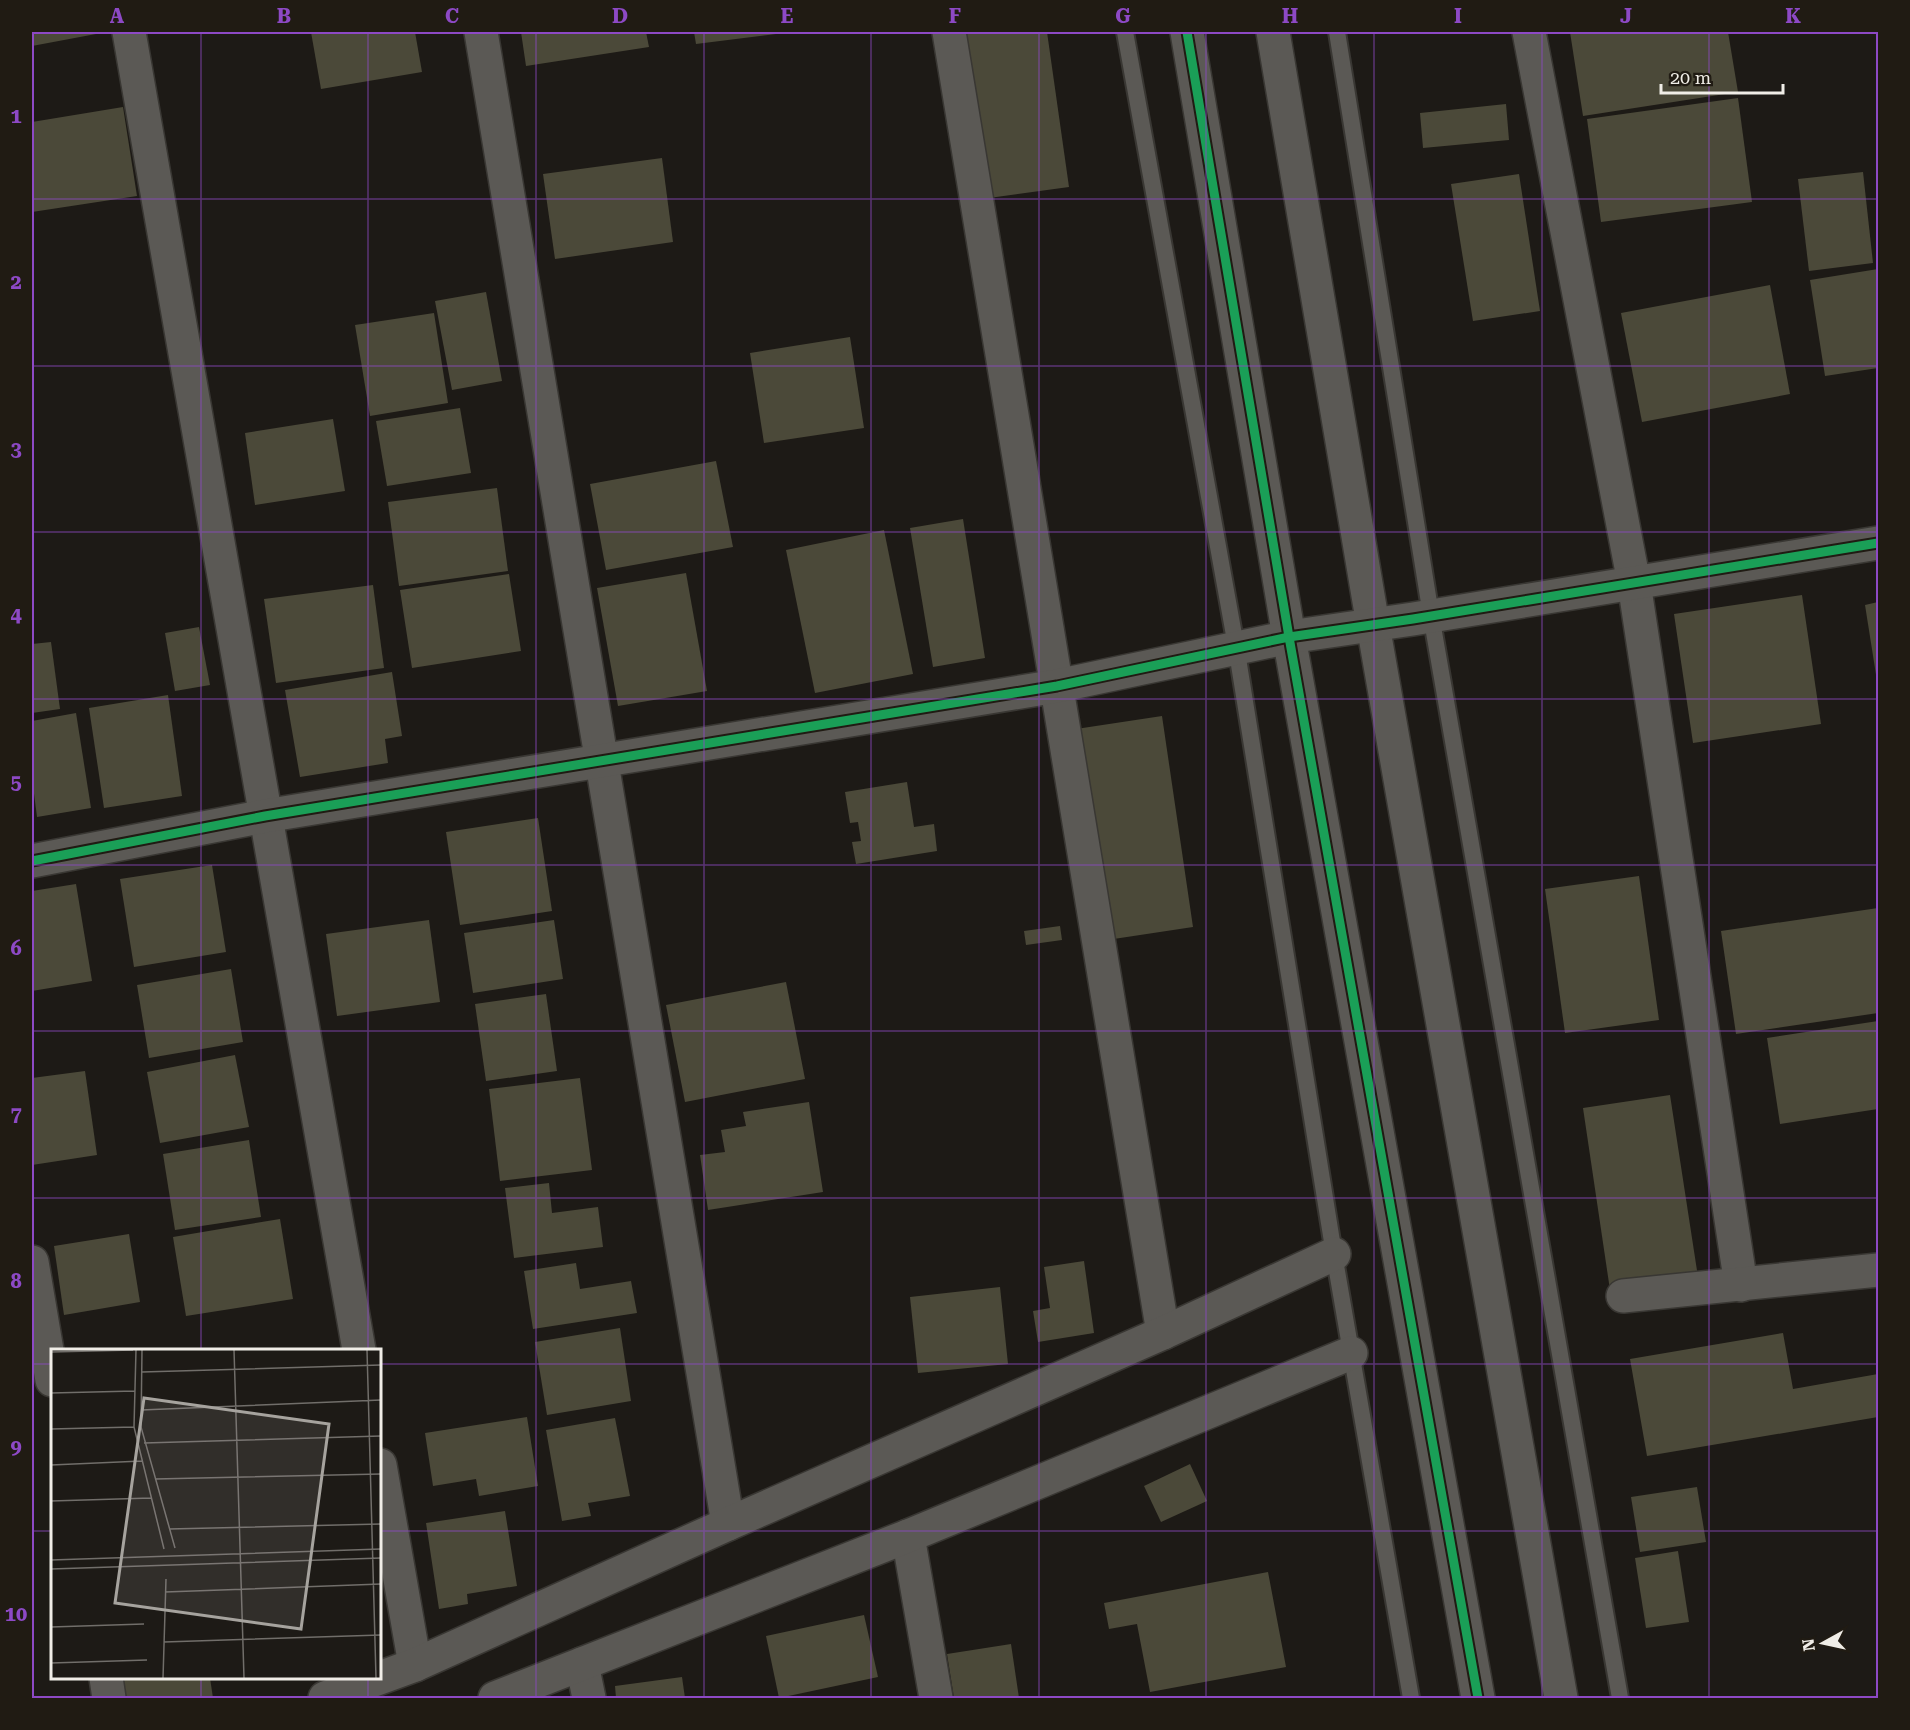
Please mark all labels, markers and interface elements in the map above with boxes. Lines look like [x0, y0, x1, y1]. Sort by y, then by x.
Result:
text: A [110, 4, 125, 28]
text: B [277, 4, 291, 28]
text: C [445, 4, 459, 28]
text: D [612, 4, 628, 28]
text: E [781, 4, 794, 28]
text: F [949, 4, 961, 28]
text: G [1115, 4, 1131, 28]
text: H [1282, 4, 1298, 28]
text: I [1454, 4, 1462, 28]
text: J [1620, 4, 1632, 28]
text: K [1785, 4, 1801, 28]
scale bar [1661, 57, 1782, 95]
text: 20 m [1670, 67, 1711, 88]
text: 1 [10, 104, 22, 128]
text: 2 [10, 270, 22, 294]
text: 3 [10, 437, 22, 461]
text: 4 [10, 603, 22, 627]
text: 5 [10, 770, 22, 794]
text: 6 [10, 936, 22, 960]
text: 7 [10, 1102, 22, 1126]
text: 8 [10, 1269, 22, 1293]
inset map [51, 1349, 381, 1679]
text: 9 [10, 1435, 22, 1459]
text: 10 [5, 1602, 27, 1626]
north arrow [1793, 1613, 1853, 1673]
text: N [1798, 1638, 1819, 1652]

